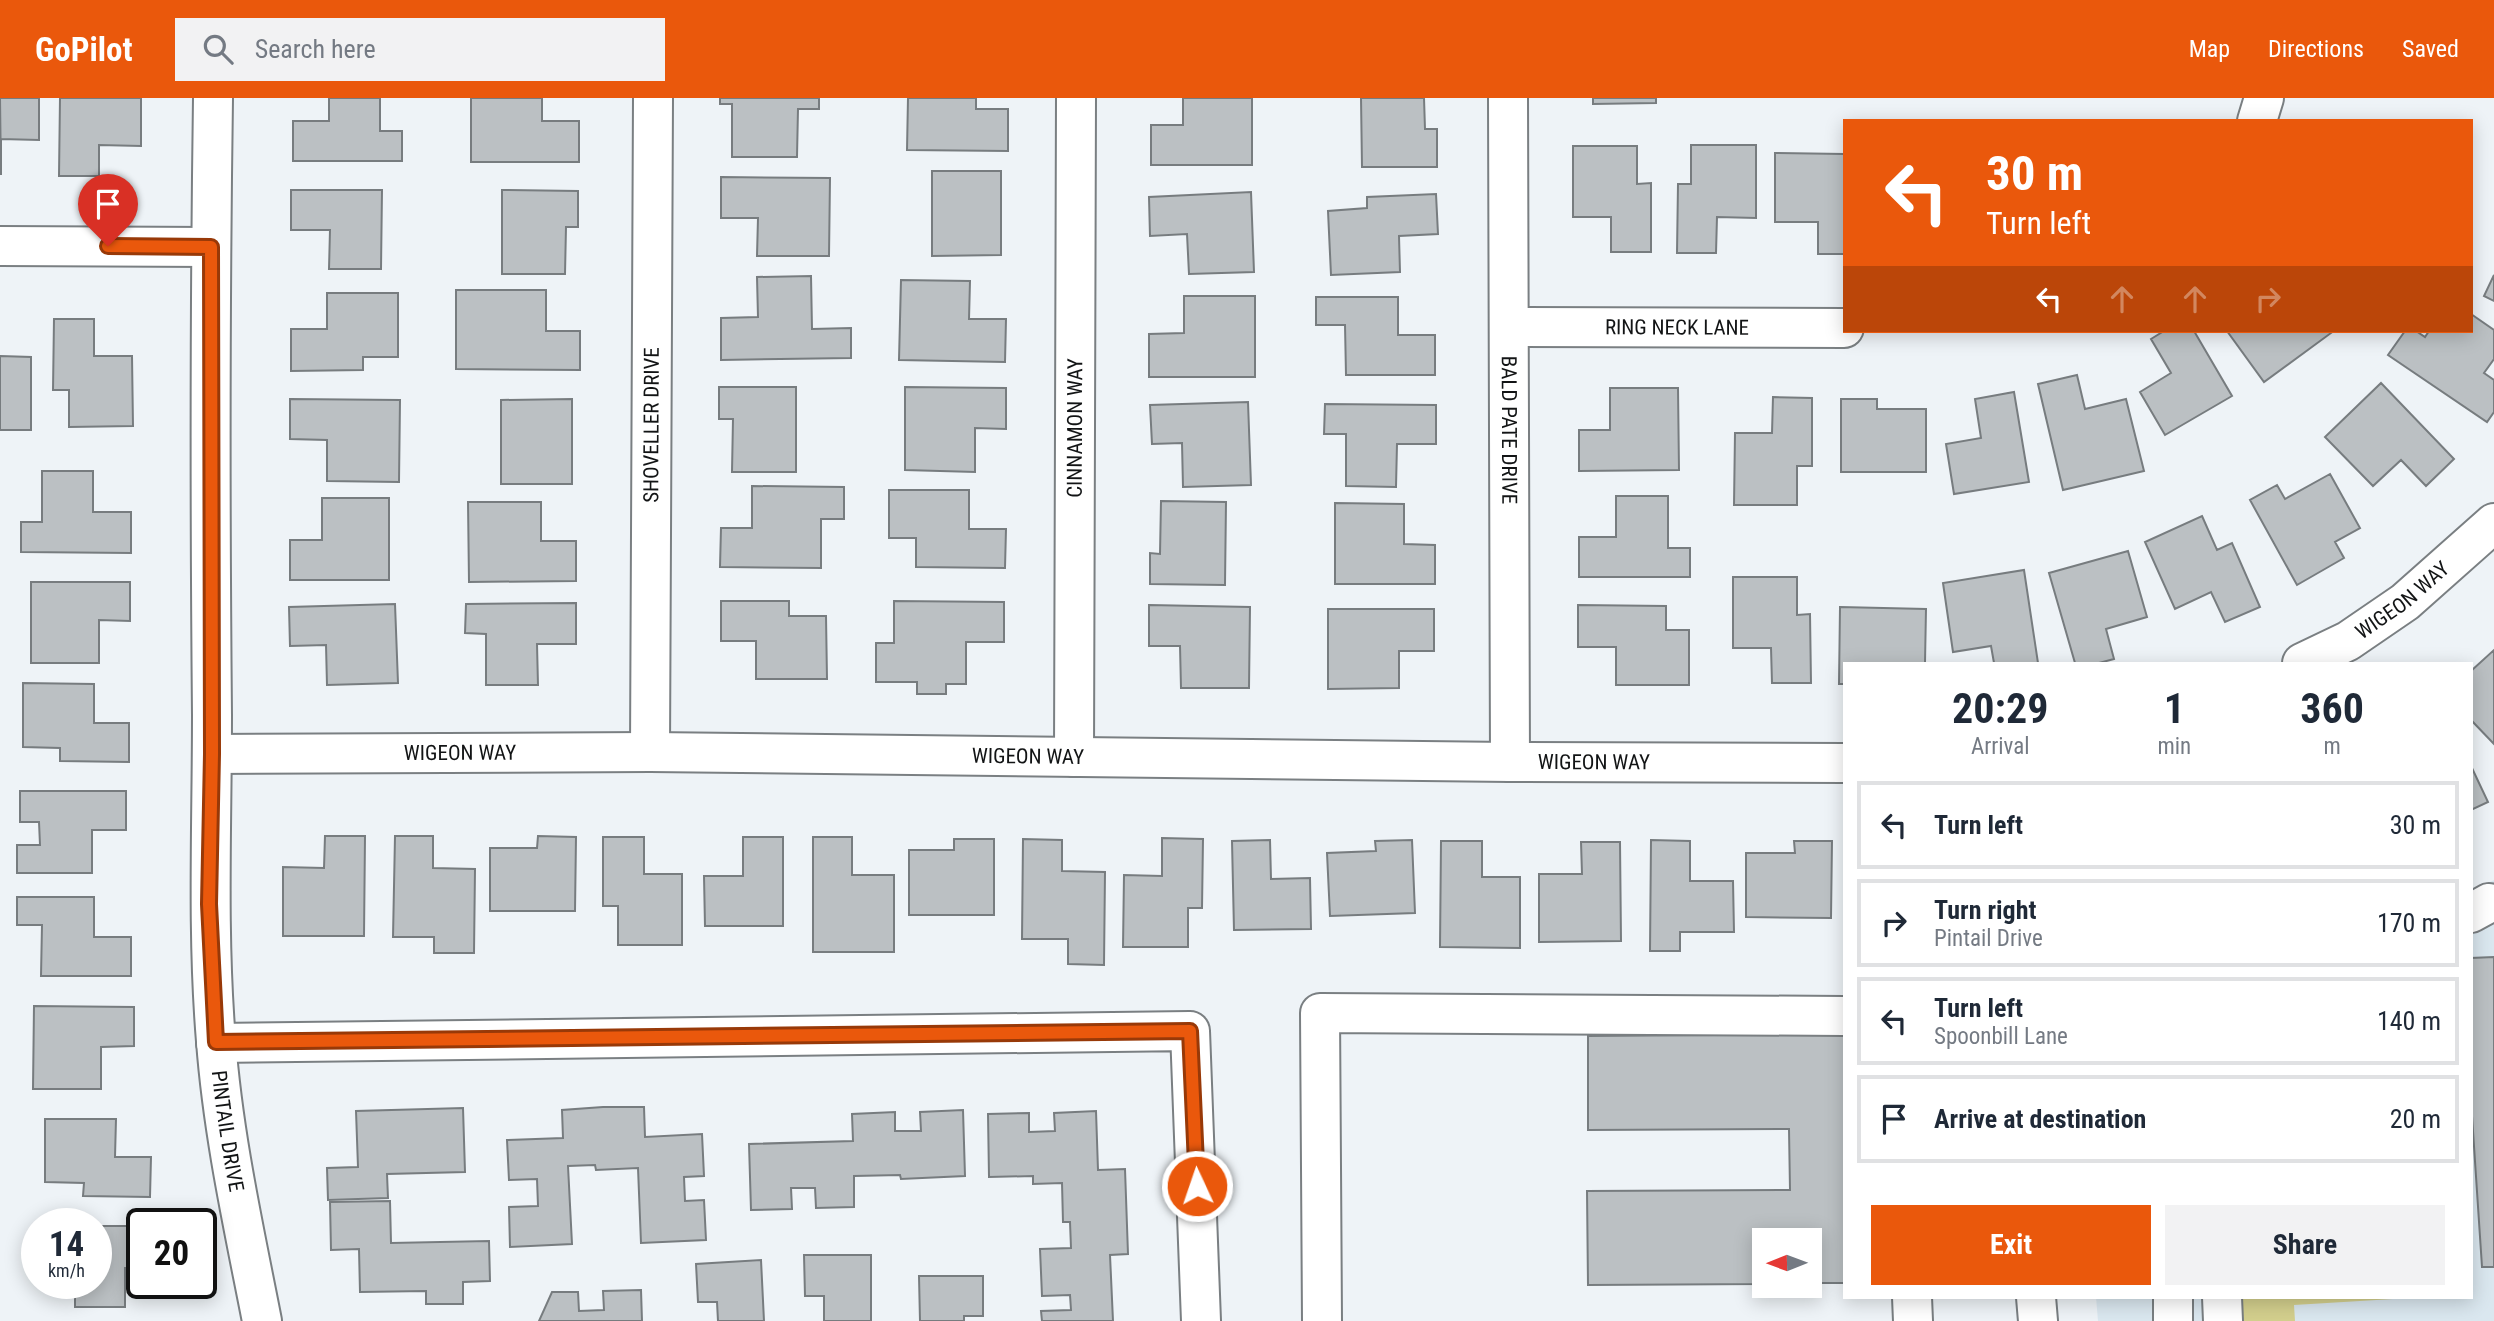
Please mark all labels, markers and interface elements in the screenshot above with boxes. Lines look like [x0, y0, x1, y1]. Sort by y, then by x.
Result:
search box [175, 18, 665, 81]
text: GoPilot [35, 30, 133, 69]
icon: search [199, 30, 237, 68]
text: Search here [255, 34, 376, 64]
text: Map [2189, 35, 2230, 63]
text: Directions [2268, 35, 2364, 63]
text: Saved [2402, 35, 2459, 63]
text: 30 m [1986, 145, 2083, 202]
icon: left [1871, 147, 1962, 238]
pin [78, 174, 138, 246]
icon: arrive [89, 185, 127, 223]
text: Turn left [1986, 204, 2091, 242]
icon: left [2030, 280, 2068, 318]
icon: ahead [2103, 280, 2141, 318]
icon: ahead [2176, 280, 2214, 318]
icon: right [2249, 280, 2287, 318]
street label: RING NECK LANE [1605, 315, 1749, 340]
street label: SHOVELLER DRIVE [639, 347, 664, 503]
street label: BALD PATE DRIVE [1497, 356, 1521, 504]
street label: CINNAMON WAY [1063, 358, 1087, 498]
street label: WIGEON WAY [2351, 556, 2454, 644]
text: 20:29 [1952, 684, 2048, 733]
text: 1 [2164, 684, 2185, 733]
text: 360 [2300, 684, 2364, 733]
text: Arrival [1971, 733, 2029, 760]
text: min [2157, 733, 2191, 760]
text: m [2323, 733, 2341, 760]
street label: WIGEON WAY [404, 741, 516, 765]
street label: WIGEON WAY [972, 744, 1084, 769]
street label: WIGEON WAY [1538, 750, 1650, 774]
icon: left [1875, 806, 1913, 844]
text: Turn left [1934, 810, 2023, 840]
text: 30 m [2390, 810, 2441, 840]
text: Turn right [1934, 895, 2036, 925]
icon: right [1875, 904, 1913, 942]
text: 170 m [2377, 908, 2441, 938]
text: Pintail Drive [1934, 925, 2043, 952]
text: Turn left [1934, 993, 2023, 1023]
icon: left [1875, 1002, 1913, 1040]
text: 140 m [2377, 1006, 2441, 1036]
text: Spoonbill Lane [1934, 1023, 2068, 1050]
street label: PINTAIL DRIVE [207, 1069, 248, 1194]
icon: arrive [1875, 1100, 1913, 1138]
text: Arrive at destination [1934, 1104, 2146, 1134]
text: 20 m [2390, 1104, 2441, 1134]
position arrow [1160, 1149, 1234, 1223]
button: Exit [1871, 1205, 2151, 1285]
button: Share [2165, 1205, 2445, 1285]
speed limit sign: 20 [126, 1208, 217, 1299]
text: 14 [49, 1224, 84, 1265]
north arrow [1752, 1228, 1822, 1298]
map controls [1752, 1228, 1822, 1298]
text: km/h [48, 1260, 85, 1281]

